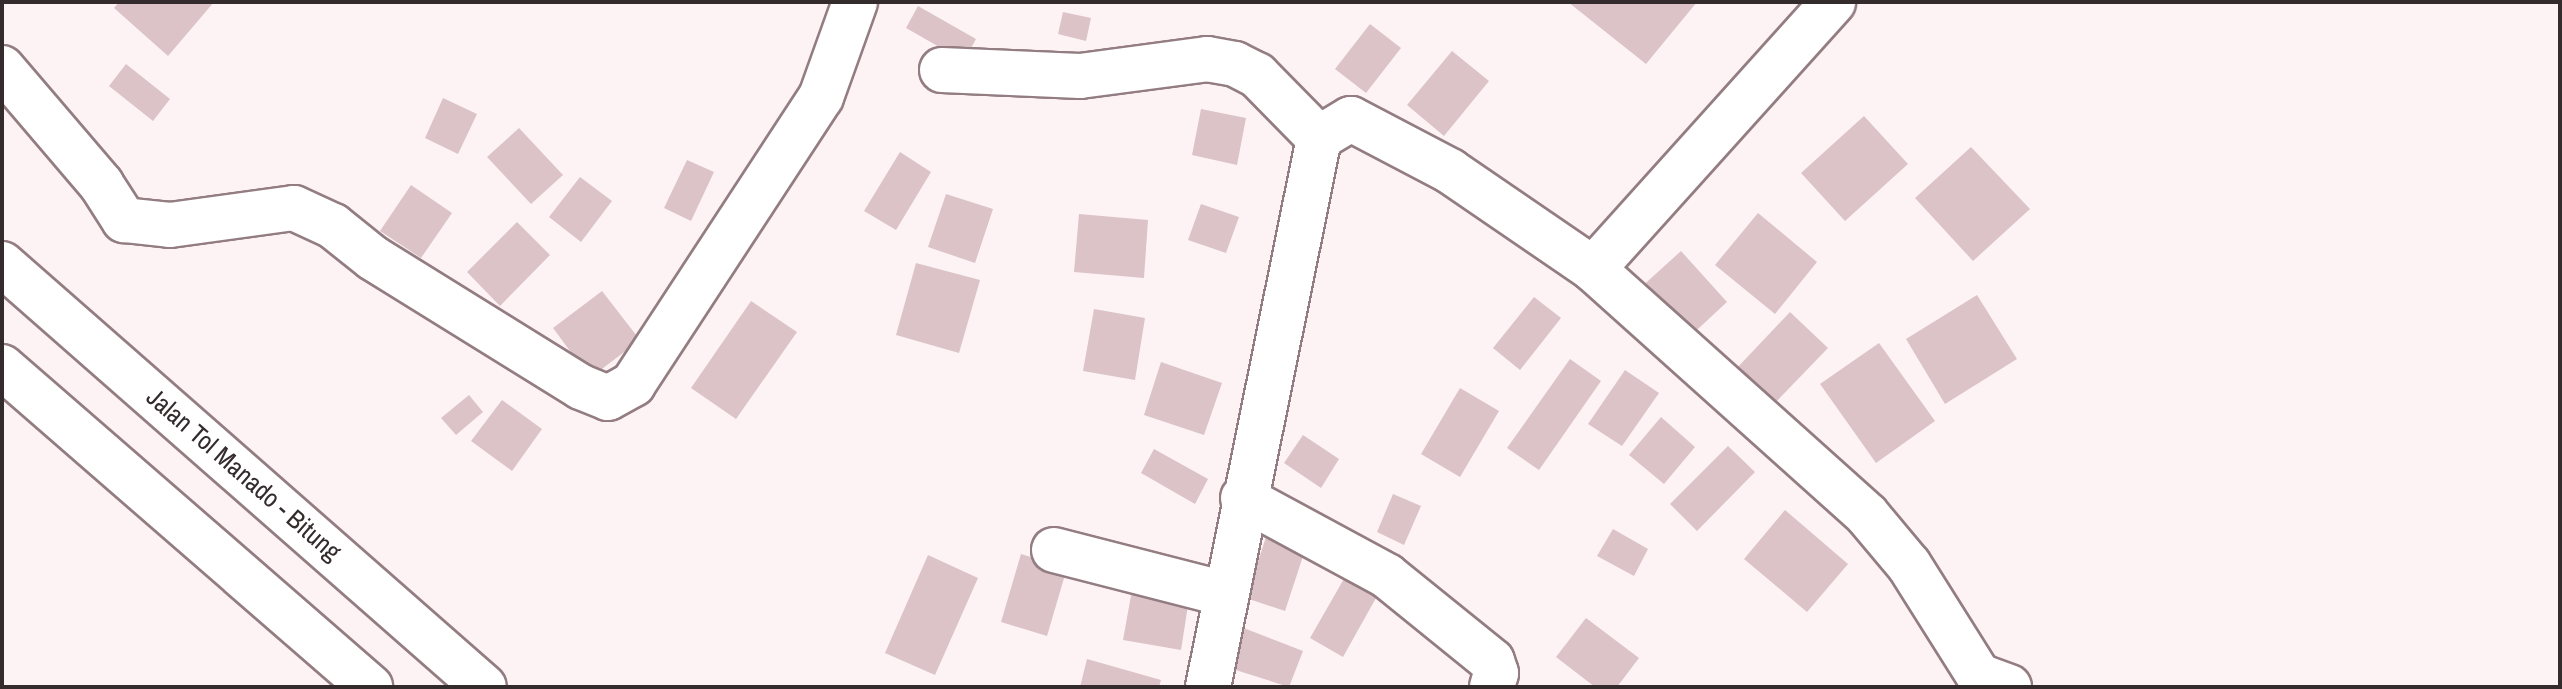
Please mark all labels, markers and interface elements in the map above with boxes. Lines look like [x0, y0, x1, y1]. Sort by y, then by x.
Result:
street label: Jalan Tol Manado - Bitung [140, 381, 348, 567]

